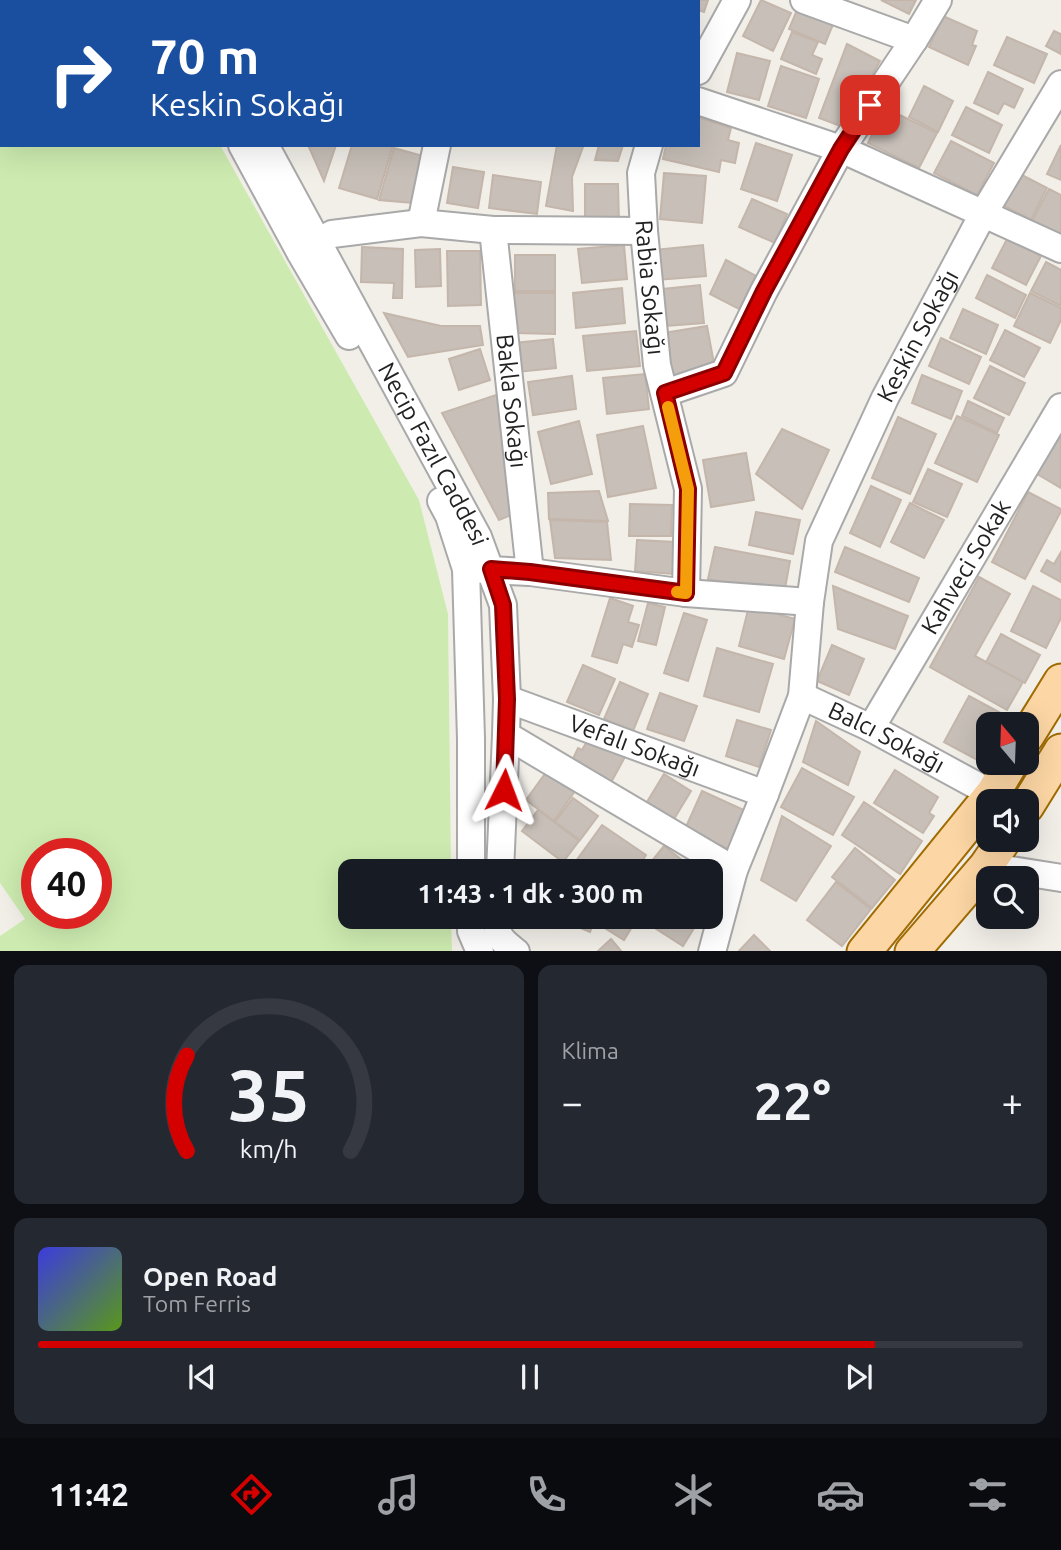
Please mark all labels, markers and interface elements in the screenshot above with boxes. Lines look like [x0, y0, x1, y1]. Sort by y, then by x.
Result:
icon: right [35, 28, 126, 119]
text: 70 m [150, 28, 259, 83]
pin [840, 75, 900, 135]
text: Keskin Sokağı [150, 86, 344, 122]
icon: arrive [851, 86, 889, 124]
street label: Rabia Sokağı [630, 219, 670, 356]
street label: Keskin Sokağı [871, 265, 964, 407]
street label: Bakla Sokağı [491, 333, 533, 469]
street label: Necip Fazıl Caddesi [373, 358, 494, 549]
street label: Kahveci Sokak [916, 495, 1016, 639]
street label: Balcı Sokağı [824, 696, 949, 778]
street label: Vefalı Sokağı [566, 709, 704, 782]
north arrow [976, 712, 1040, 775]
map controls [976, 712, 1039, 929]
position arrow [467, 753, 541, 827]
button: sound [976, 789, 1039, 852]
speed limit sign: 40 [21, 838, 112, 929]
button: search [976, 866, 1039, 929]
text: 11:43 · 1 dk · 300 m [417, 879, 644, 908]
text: Klima [562, 1038, 619, 1063]
text: 35 [228, 1053, 310, 1135]
text: 22° [754, 1072, 831, 1130]
text: − [562, 1081, 583, 1123]
text: + [1002, 1081, 1023, 1123]
text: km/h [240, 1134, 298, 1162]
text: Open Road [143, 1262, 277, 1291]
text: Tom Ferris [143, 1291, 251, 1316]
icon: previous [183, 1358, 221, 1396]
icon: pause [511, 1358, 549, 1396]
icon: next [840, 1358, 878, 1396]
icon: directions [227, 1470, 276, 1519]
icon: music [374, 1470, 423, 1519]
icon: phone [522, 1470, 571, 1519]
icon: climate [669, 1470, 718, 1519]
icon: car [816, 1470, 865, 1519]
icon: filters [963, 1470, 1012, 1519]
text: 11:42 [49, 1476, 129, 1512]

